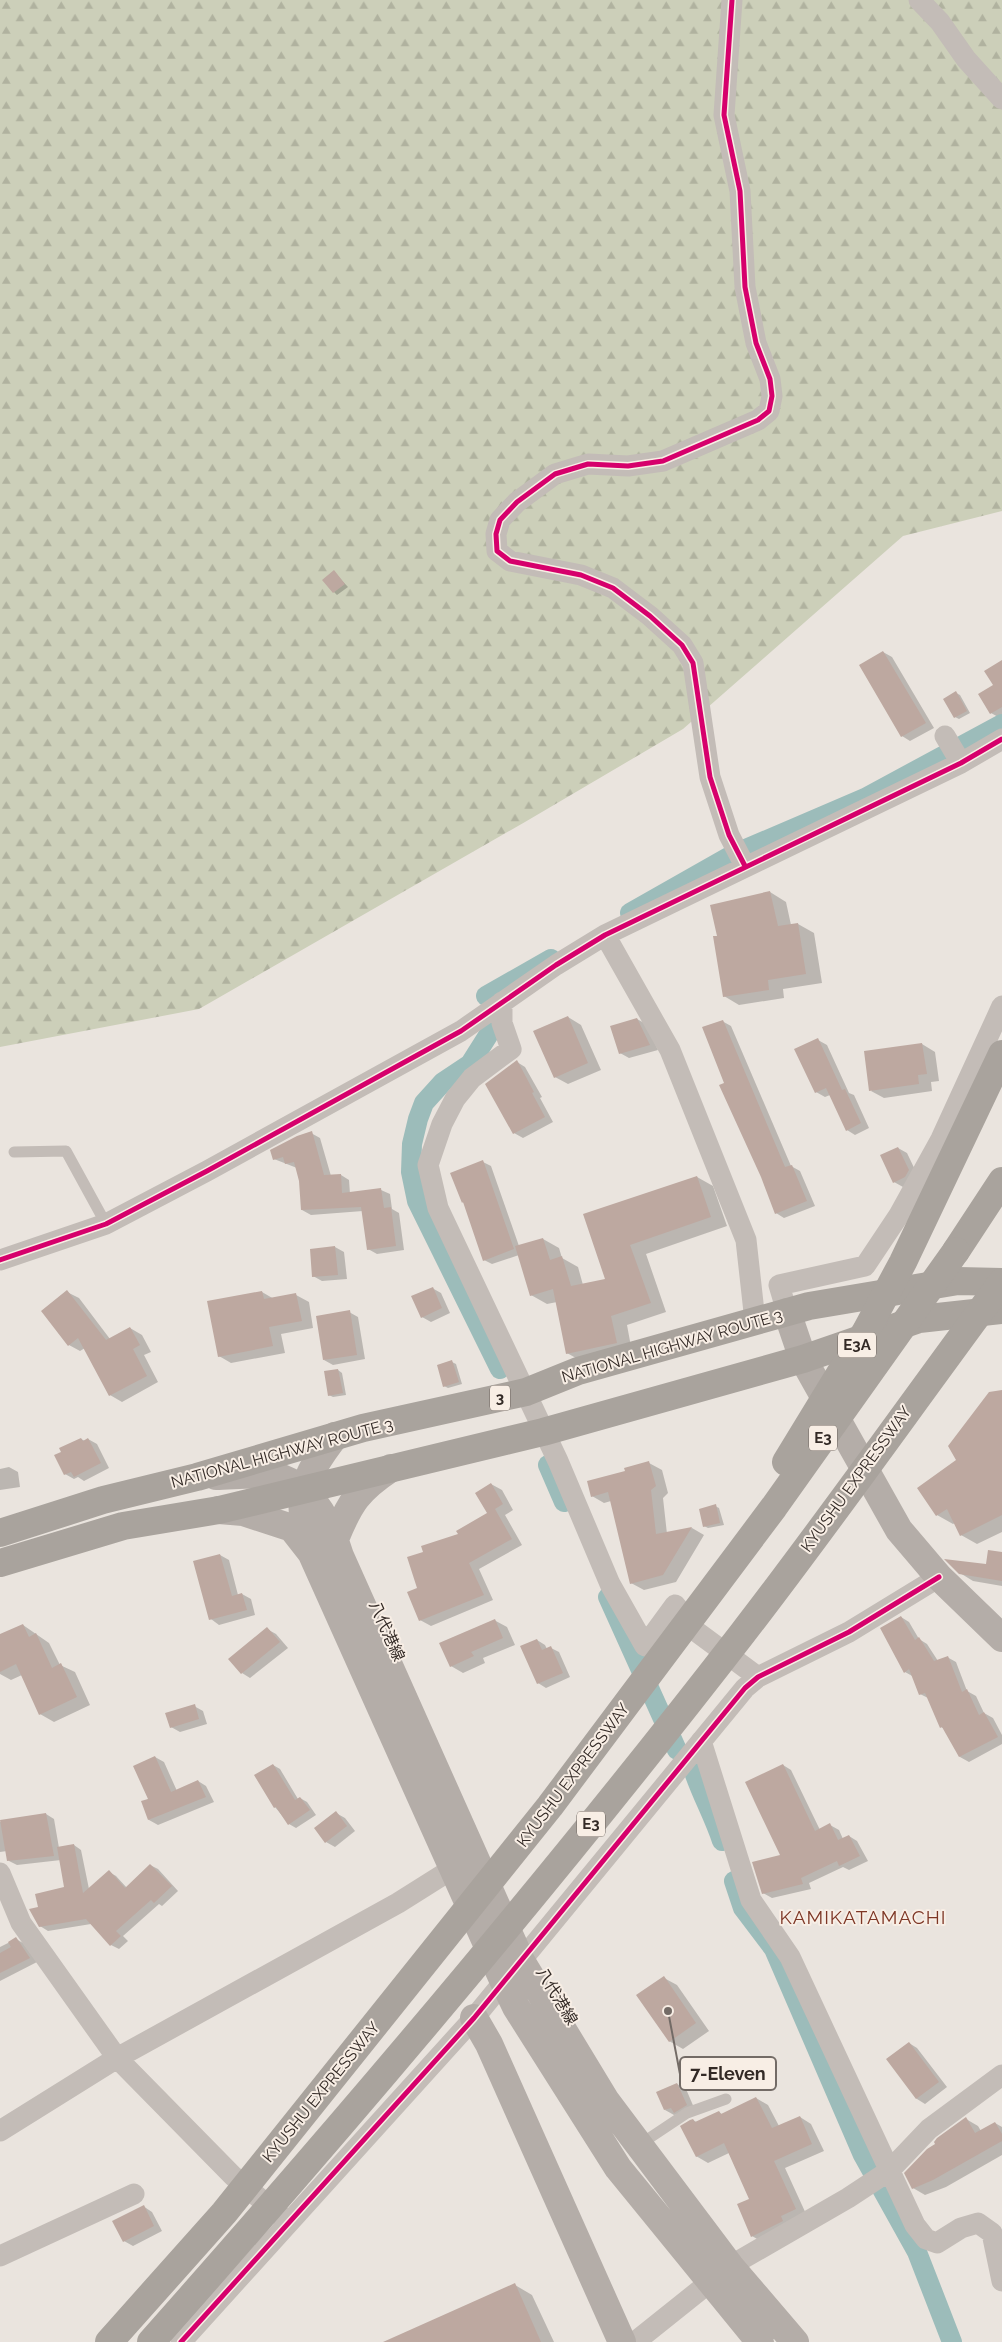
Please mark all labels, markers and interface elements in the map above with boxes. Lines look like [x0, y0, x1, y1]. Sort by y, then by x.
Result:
street label: NATIONAL HIGHWAY ROUTE 3 [559, 1305, 785, 1387]
road number: E3A [838, 1332, 876, 1358]
road number: 3 [490, 1386, 510, 1410]
street label: KYUSHU EXPRESSWAY [797, 1402, 916, 1555]
street label: NATIONAL HIGHWAY ROUTE 3 [169, 1414, 395, 1492]
road number: E3 [809, 1426, 837, 1450]
street label: 八代港線 [365, 1598, 409, 1664]
street label: KYUSHU EXPRESSWAY [513, 1699, 634, 1851]
road number: E3 [577, 1812, 605, 1836]
district label: KAMIKATAMACHI [779, 1906, 947, 1928]
street label: 八代港線 [532, 1964, 582, 2028]
street label: KYUSHU EXPRESSWAY [258, 2017, 384, 2166]
callout: 7-Eleven [680, 2057, 776, 2090]
text: 7-Eleven [690, 2063, 766, 2084]

